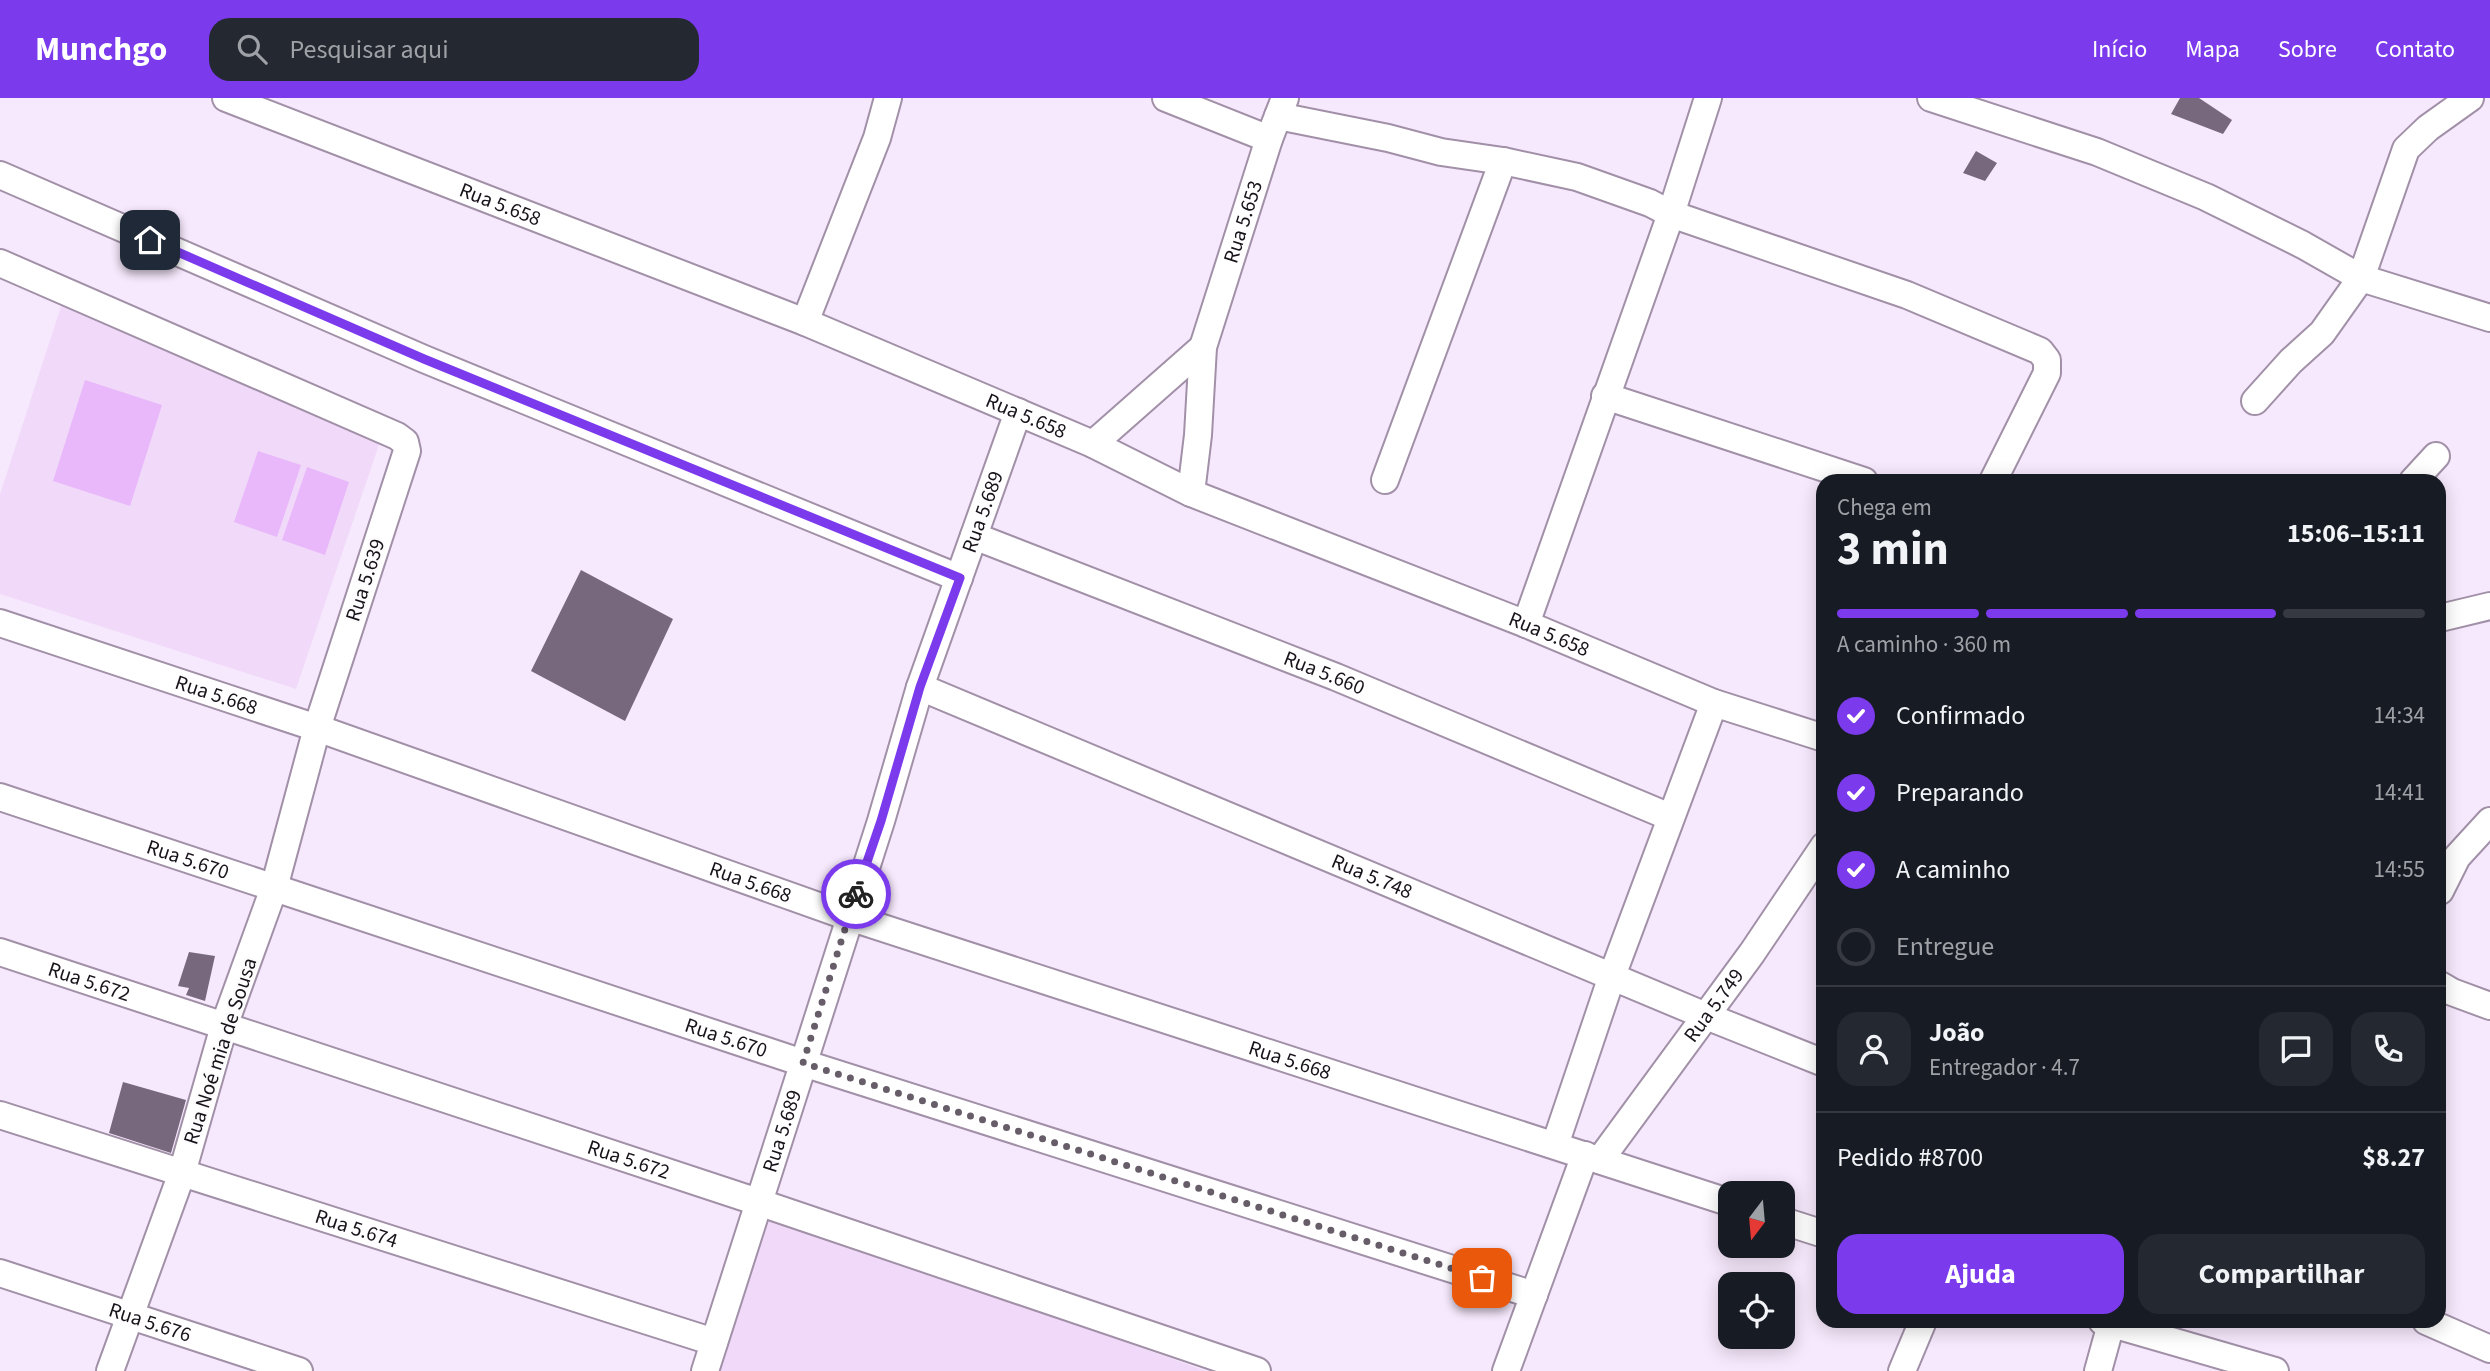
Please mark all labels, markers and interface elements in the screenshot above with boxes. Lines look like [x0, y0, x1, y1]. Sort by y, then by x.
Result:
search box [209, 18, 699, 81]
text: Munchgo [35, 26, 167, 73]
icon: search [233, 30, 271, 68]
text: Pesquisar aqui [289, 31, 449, 68]
text: Início [2092, 32, 2147, 67]
text: Mapa [2185, 32, 2240, 67]
text: Sobre [2278, 32, 2337, 67]
text: Contato [2375, 32, 2455, 67]
street label: Rua 5.658 [455, 175, 545, 233]
street label: Rua 5.653 [1216, 177, 1270, 267]
pin [120, 210, 180, 270]
icon: home [131, 221, 169, 259]
street label: Rua 5.658 [981, 385, 1071, 446]
street label: Rua 5.689 [954, 467, 1011, 557]
text: Chega em [1837, 491, 1932, 524]
text: 15:06–15:11 [2287, 515, 2425, 552]
text: 3 min [1837, 517, 1949, 582]
street label: Rua 5.639 [338, 535, 392, 625]
street label: Rua 5.658 [1504, 604, 1594, 664]
text: A caminho · 360 m [1837, 628, 2011, 661]
street label: Rua 5.660 [1279, 643, 1370, 702]
street label: Rua 5.668 [171, 667, 262, 722]
icon: check [1837, 697, 1875, 735]
text: Confirmado [1896, 697, 2025, 734]
text: 14:34 [2374, 699, 2425, 732]
icon: check [1837, 774, 1875, 812]
text: Preparando [1896, 774, 2024, 811]
text: 14:41 [2374, 776, 2425, 809]
street label: Rua 5.670 [143, 832, 233, 887]
street label: Rua 5.748 [1327, 846, 1417, 906]
icon: check [1837, 851, 1875, 889]
text: A caminho [1896, 851, 2010, 888]
text: 14:55 [2374, 853, 2425, 886]
street label: Rua 5.668 [705, 854, 796, 910]
courier [821, 859, 891, 929]
icon: bike [837, 875, 875, 913]
text: Entregue [1896, 928, 1994, 965]
street label: Rua 5.672 [44, 954, 134, 1009]
street label: Rua Noé mia de Sousa [176, 954, 264, 1148]
street label: Rua 5.749 [1676, 962, 1751, 1048]
street label: Rua 5.670 [681, 1010, 771, 1065]
button: person [1837, 1012, 1911, 1086]
button: chat [2259, 1012, 2333, 1086]
button: phone [2351, 1012, 2425, 1086]
text: João [1929, 1014, 1985, 1051]
street label: Rua 5.668 [1245, 1033, 1335, 1087]
text: Entregador · 4.7 [1929, 1051, 2080, 1084]
street label: Rua 5.689 [755, 1086, 809, 1176]
street label: Rua 5.672 [584, 1132, 674, 1187]
text: Pedido #8700 [1837, 1139, 1983, 1176]
text: $8.27 [2362, 1139, 2425, 1176]
north arrow [1718, 1181, 1796, 1258]
map controls [1718, 1181, 1795, 1349]
street label: Rua 5.674 [311, 1201, 402, 1256]
button: Ajuda [1837, 1234, 2124, 1314]
button: Compartilhar [2138, 1234, 2425, 1314]
pin [1452, 1248, 1512, 1308]
icon: bag [1463, 1259, 1501, 1297]
button: locate [1718, 1272, 1795, 1349]
street label: Rua 5.676 [105, 1295, 195, 1350]

